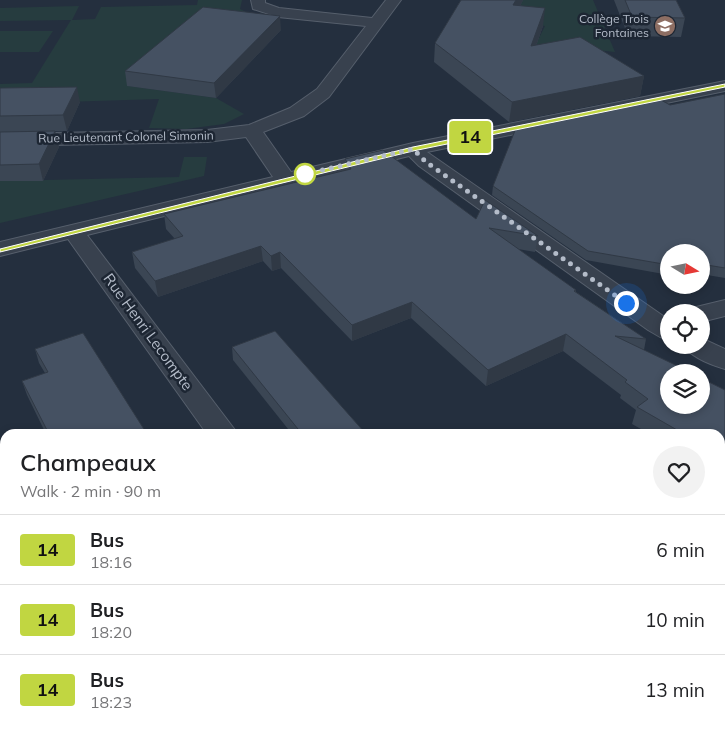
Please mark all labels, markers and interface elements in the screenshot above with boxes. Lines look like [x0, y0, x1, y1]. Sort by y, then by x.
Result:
place label: Collège Trois Fontaines [579, 11, 649, 40]
school or university icon: Collège Trois Fontaines [653, 14, 677, 38]
line badge: 14 [448, 121, 492, 153]
text: 14 [459, 125, 481, 148]
street label: Rue Lieutenant Colonel Simonin [38, 127, 214, 146]
unlabelled marker [294, 163, 316, 185]
north arrow [660, 244, 710, 294]
map controls [660, 244, 710, 414]
street label: Rue Henri Lecompte [100, 269, 197, 394]
your location [614, 291, 639, 316]
button: locate [660, 304, 710, 354]
button: layers [660, 364, 710, 414]
button: heart [653, 446, 705, 498]
text: Champeaux [20, 447, 156, 477]
text: Walk · 2 min · 90 m [20, 481, 161, 501]
text: Bus [90, 528, 124, 552]
text: 14 [37, 538, 58, 561]
text: 6 min [656, 538, 705, 562]
text: 18:16 [90, 552, 132, 572]
text: Bus [90, 598, 124, 622]
text: 14 [37, 608, 58, 631]
text: 10 min [645, 608, 705, 632]
text: 18:20 [90, 622, 132, 642]
text: Bus [90, 668, 124, 692]
text: 14 [37, 678, 58, 701]
text: 13 min [645, 678, 705, 702]
text: 18:23 [90, 692, 132, 712]

